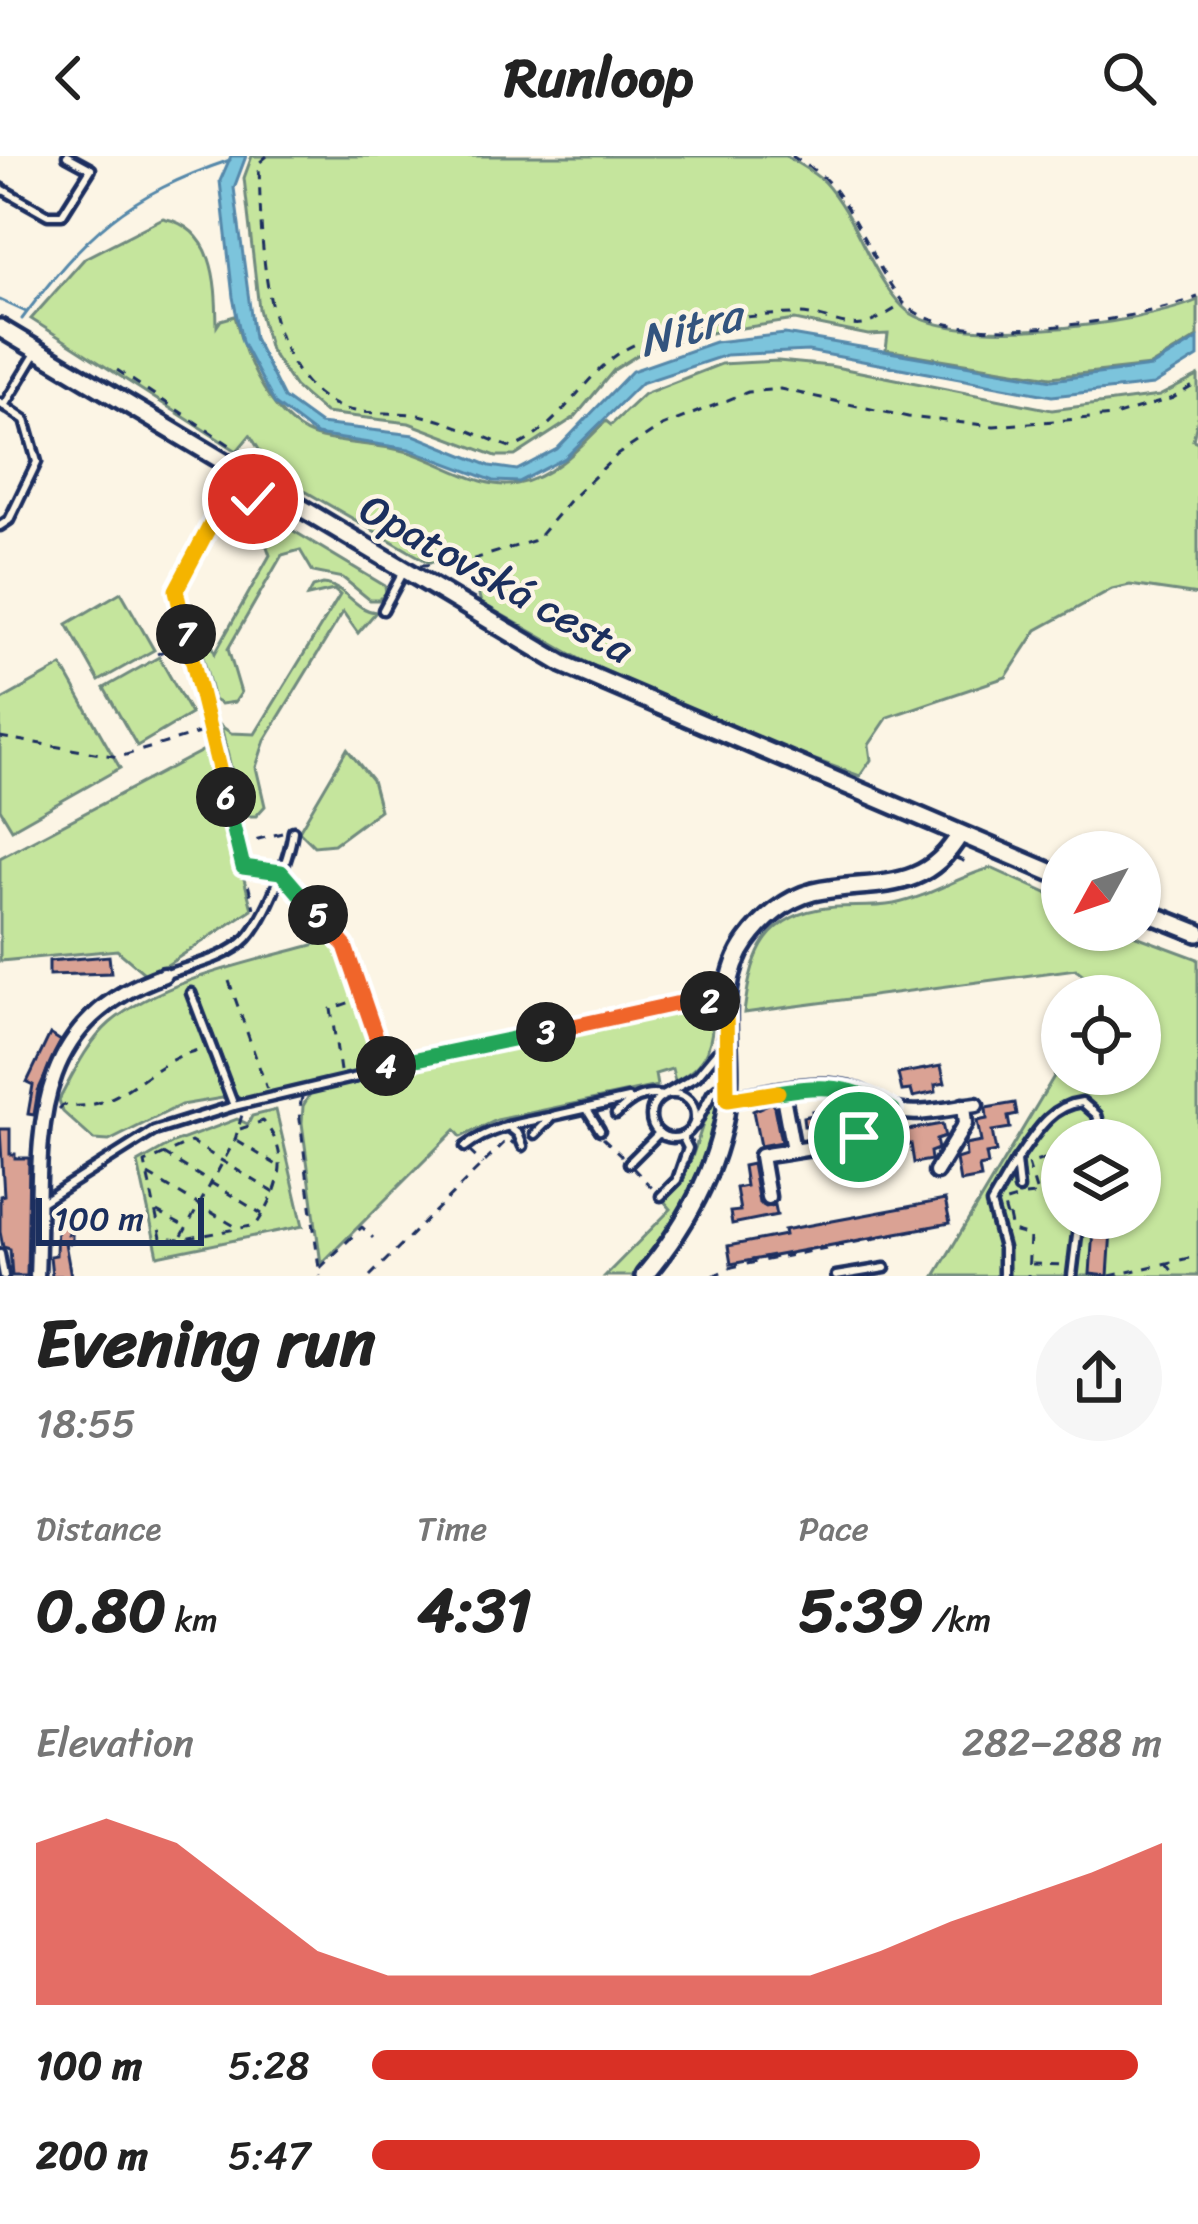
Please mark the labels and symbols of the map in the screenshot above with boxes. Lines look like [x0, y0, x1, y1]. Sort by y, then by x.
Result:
water label: Nitra [629, 274, 757, 381]
pin [202, 448, 304, 550]
street label: Opatovská cesta [345, 473, 648, 686]
pin: 7 [156, 604, 216, 664]
pin: 6 [196, 767, 256, 827]
north arrow [1041, 831, 1161, 951]
pin: 5 [288, 885, 348, 945]
pin: 2 [680, 971, 740, 1031]
pin: 3 [516, 1002, 576, 1062]
pin: 4 [356, 1036, 416, 1096]
pin [808, 1086, 910, 1188]
scale bar [36, 1192, 204, 1245]

